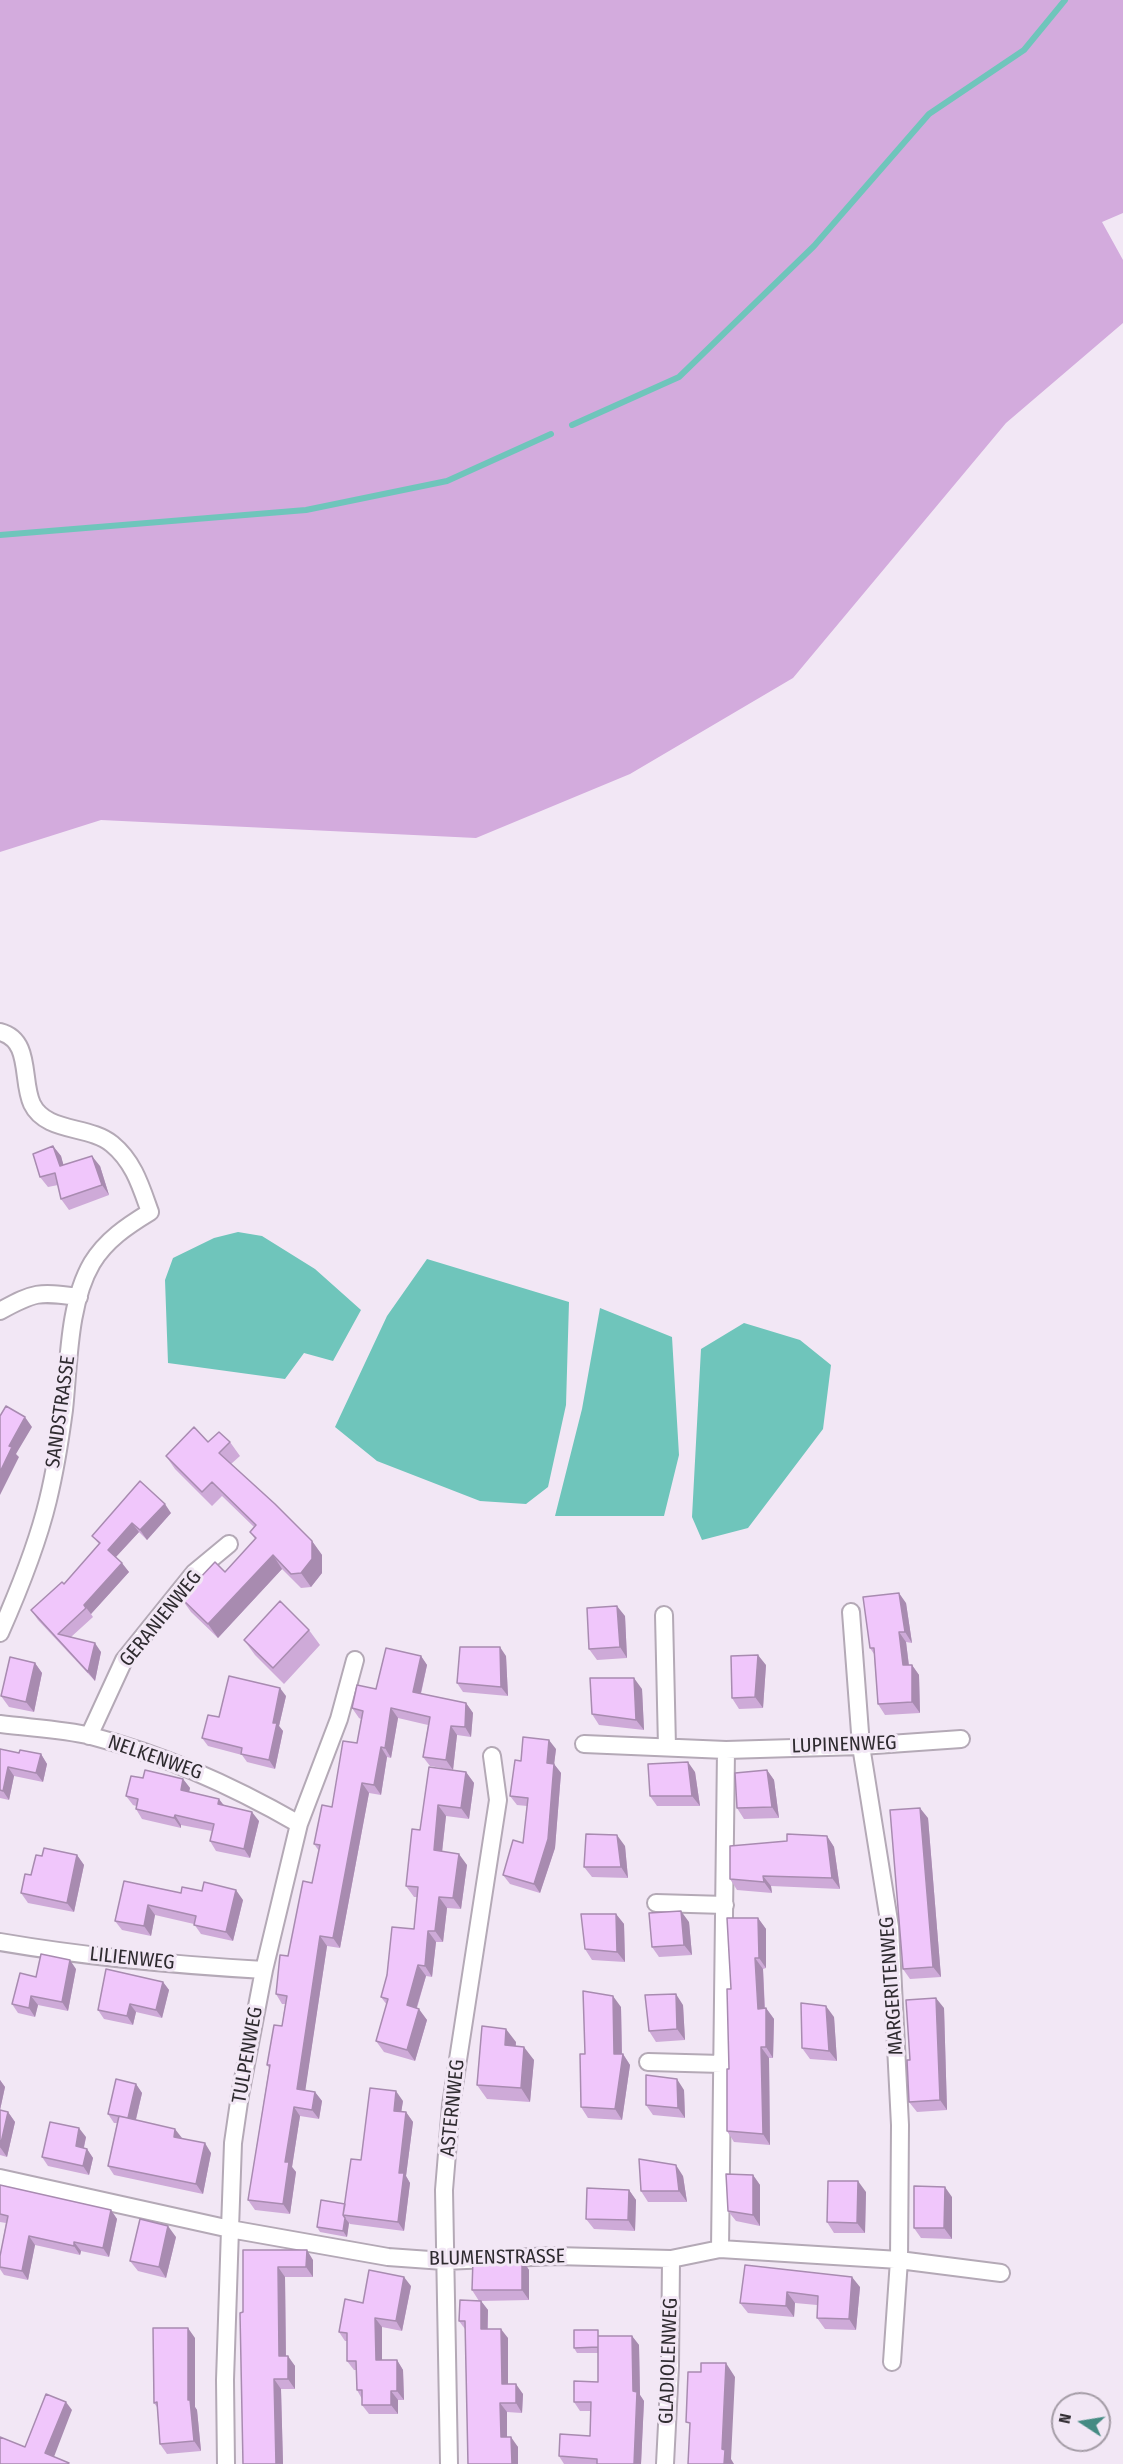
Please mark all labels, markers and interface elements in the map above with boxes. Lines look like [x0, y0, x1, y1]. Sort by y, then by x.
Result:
street label: SANDSTRASSE [41, 1354, 81, 1470]
street label: GERANIENWEG [115, 1566, 207, 1672]
street label: NELKENWEG [105, 1731, 205, 1785]
street label: LUPINENWEG [791, 1731, 897, 1759]
street label: MARGERITENWEG [875, 1916, 909, 2056]
street label: LILIENWEG [88, 1943, 176, 1975]
street label: TULPENWEG [228, 2005, 268, 2105]
street label: ASTERNWEG [436, 2058, 470, 2158]
street label: BLUMENSTRASSE [429, 2245, 565, 2271]
street label: GLADIOLENWEG [655, 2298, 683, 2424]
north arrow [1051, 2392, 1111, 2452]
text: N [1055, 2412, 1075, 2425]

